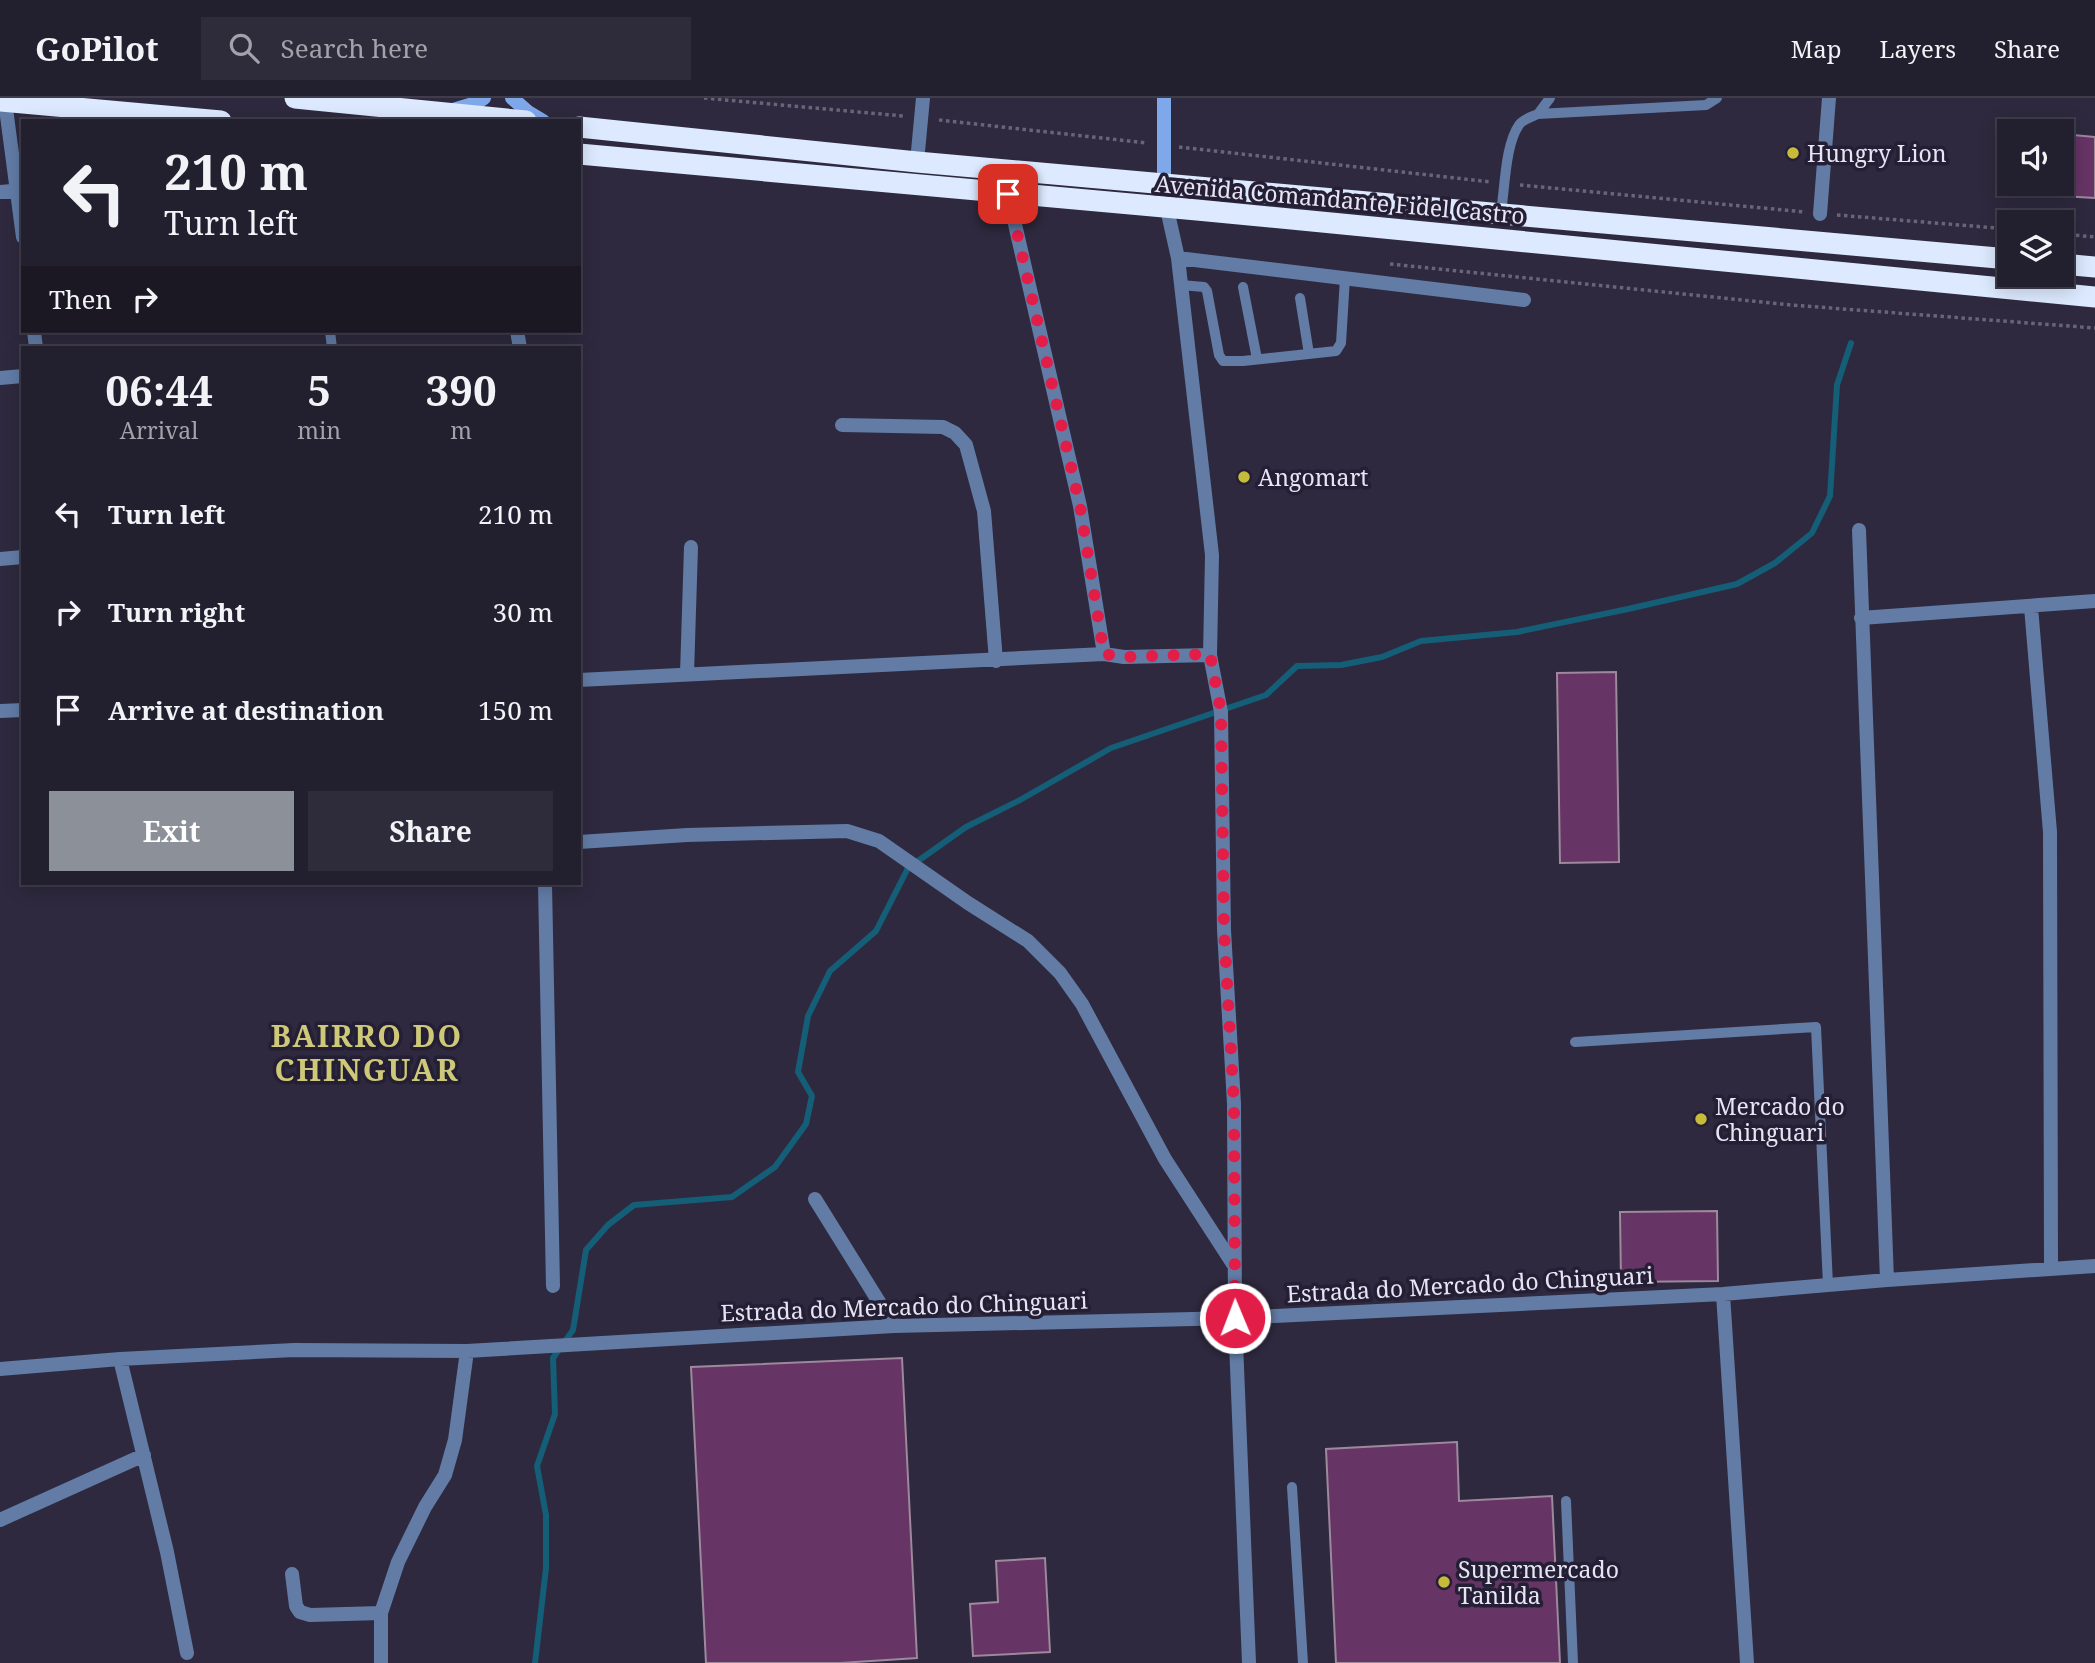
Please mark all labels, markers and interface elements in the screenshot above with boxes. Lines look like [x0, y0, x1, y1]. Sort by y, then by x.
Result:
search box [201, 17, 691, 80]
text: GoPilot [35, 26, 159, 71]
icon: search [225, 29, 263, 67]
text: Search here [281, 30, 428, 66]
text: Map [1791, 32, 1842, 65]
text: Layers [1880, 32, 1956, 65]
text: Share [1994, 32, 2060, 65]
map controls [1997, 119, 2074, 287]
button: sound [1997, 119, 2074, 196]
place label: Hungry Lion [1807, 137, 1947, 169]
text: 210 m [164, 138, 308, 204]
marker: Hungry Lion [1785, 145, 1801, 161]
icon: left [49, 147, 140, 238]
pin [978, 164, 1038, 224]
street label: Avenida Comandante Fidel Castro [1154, 167, 1526, 231]
icon: arrive [989, 175, 1027, 213]
text: Turn left [164, 201, 298, 244]
button: layers [1997, 210, 2074, 287]
icon: right [126, 280, 164, 318]
text: Then [49, 281, 112, 317]
text: 06:44 [105, 361, 213, 418]
text: 5 [307, 361, 331, 418]
text: 390 [425, 361, 497, 418]
text: Arrival [120, 414, 198, 446]
text: min [297, 414, 341, 446]
text: m [450, 414, 472, 446]
place label: Angomart [1258, 461, 1368, 493]
marker: Angomart [1236, 469, 1252, 485]
icon: left [49, 495, 87, 533]
text: Turn left [108, 496, 225, 532]
text: 210 m [478, 496, 553, 532]
icon: right [49, 593, 87, 631]
text: Turn right [108, 594, 245, 630]
text: 30 m [493, 594, 553, 630]
icon: arrive [49, 691, 87, 729]
text: Arrive at destination [108, 692, 384, 728]
text: 150 m [478, 692, 553, 728]
button: Exit [49, 791, 294, 871]
button: Share [308, 791, 553, 871]
district label: BAIRRO DO CHINGUAR [271, 1015, 463, 1090]
place label: Mercado do Chinguari [1715, 1090, 1845, 1148]
marker: Mercado do Chinguari [1693, 1111, 1709, 1127]
street label: Estrada do Mercado do Chinguari [1286, 1258, 1655, 1310]
position arrow [1198, 1281, 1272, 1355]
street label: Estrada do Mercado do Chinguari [720, 1284, 1089, 1328]
place label: Supermercado Tanilda [1458, 1553, 1619, 1611]
marker: Supermercado Tanilda [1436, 1574, 1452, 1590]

